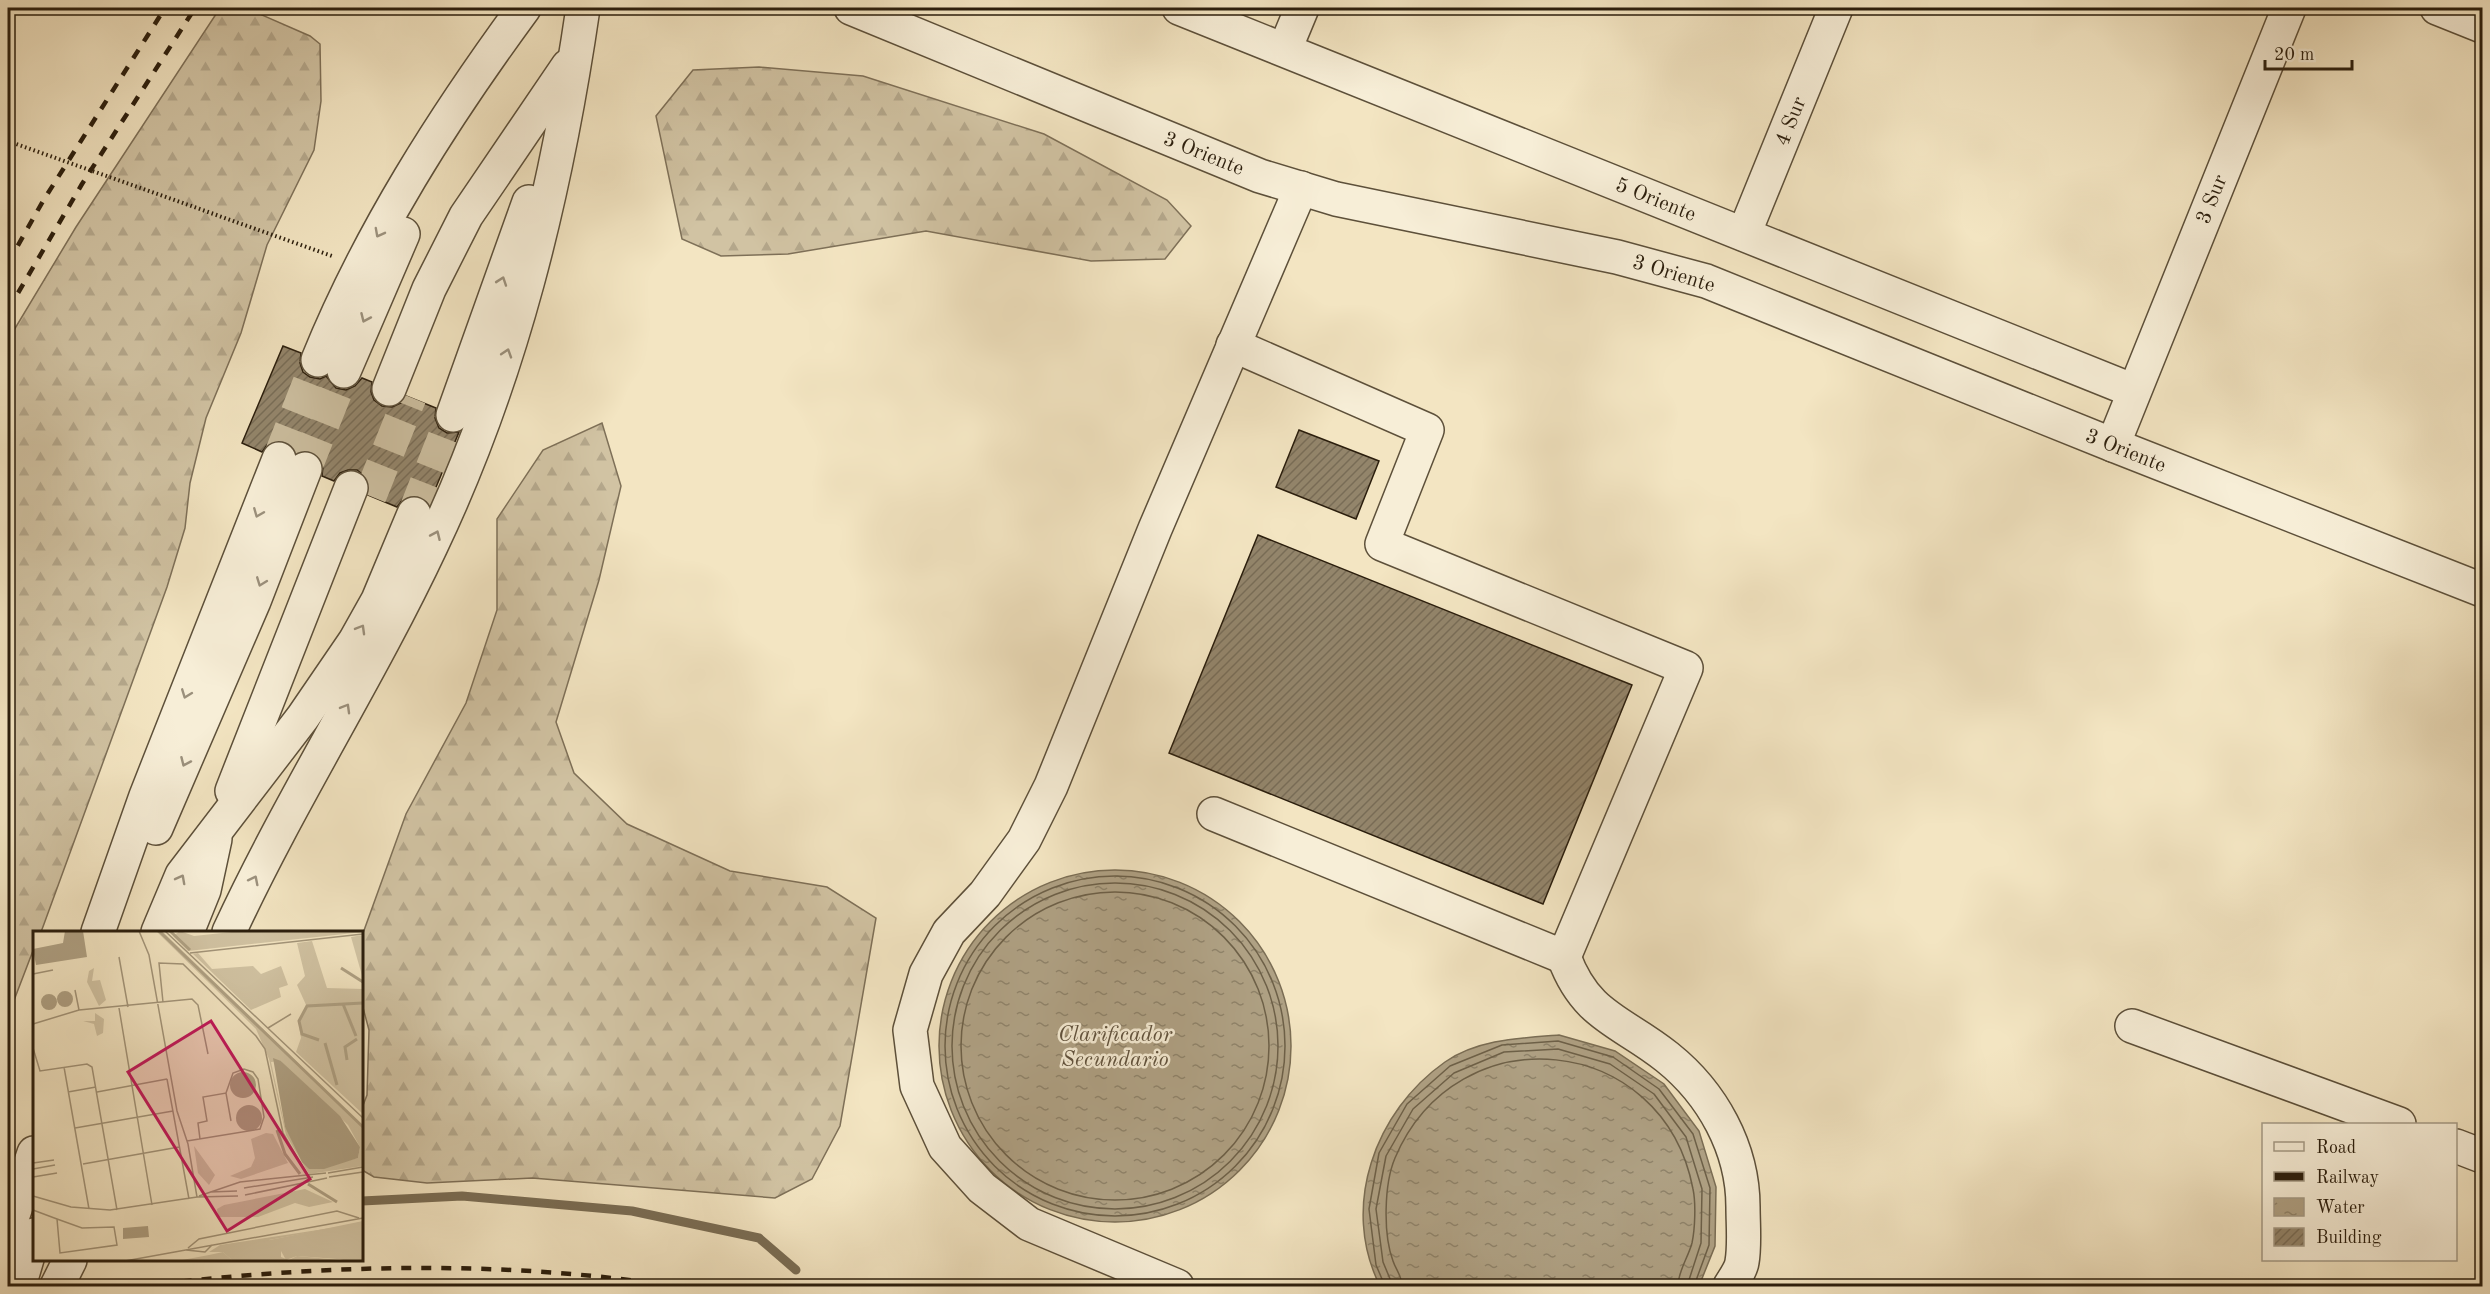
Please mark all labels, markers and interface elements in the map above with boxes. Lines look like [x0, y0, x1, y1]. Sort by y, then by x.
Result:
scale bar [2265, 33, 2352, 71]
text: 20 m [2274, 46, 2314, 64]
street label: 4 Sur [1772, 94, 1811, 149]
street label: 3 Oriente [1160, 129, 1247, 180]
street label: 3 Sur [2193, 172, 2232, 227]
street label: 5 Oriente [1612, 175, 1699, 226]
one-way arrow [375, 227, 386, 238]
street label: 3 Oriente [1630, 252, 1717, 297]
one-way arrow [495, 276, 507, 287]
one-way arrow [360, 312, 372, 323]
one-way arrow [500, 348, 512, 359]
street label: 3 Oriente [2082, 426, 2169, 477]
one-way arrow [252, 507, 265, 518]
one-way arrow [429, 531, 441, 542]
one-way arrow [256, 576, 268, 587]
one-way arrow [354, 625, 366, 635]
one-way arrow [181, 688, 193, 699]
one-way arrow [339, 704, 351, 714]
one-way arrow [180, 755, 192, 766]
one-way arrow [174, 874, 186, 885]
one-way arrow [247, 875, 259, 886]
inset map [33, 931, 363, 1261]
water label: Clarificador Secundario [1058, 1024, 1173, 1071]
legend [2262, 1123, 2457, 1261]
text: Road [2316, 1139, 2356, 1157]
text: Railway [2316, 1169, 2379, 1187]
text: Water [2316, 1199, 2365, 1217]
text: Building [2316, 1229, 2382, 1247]

